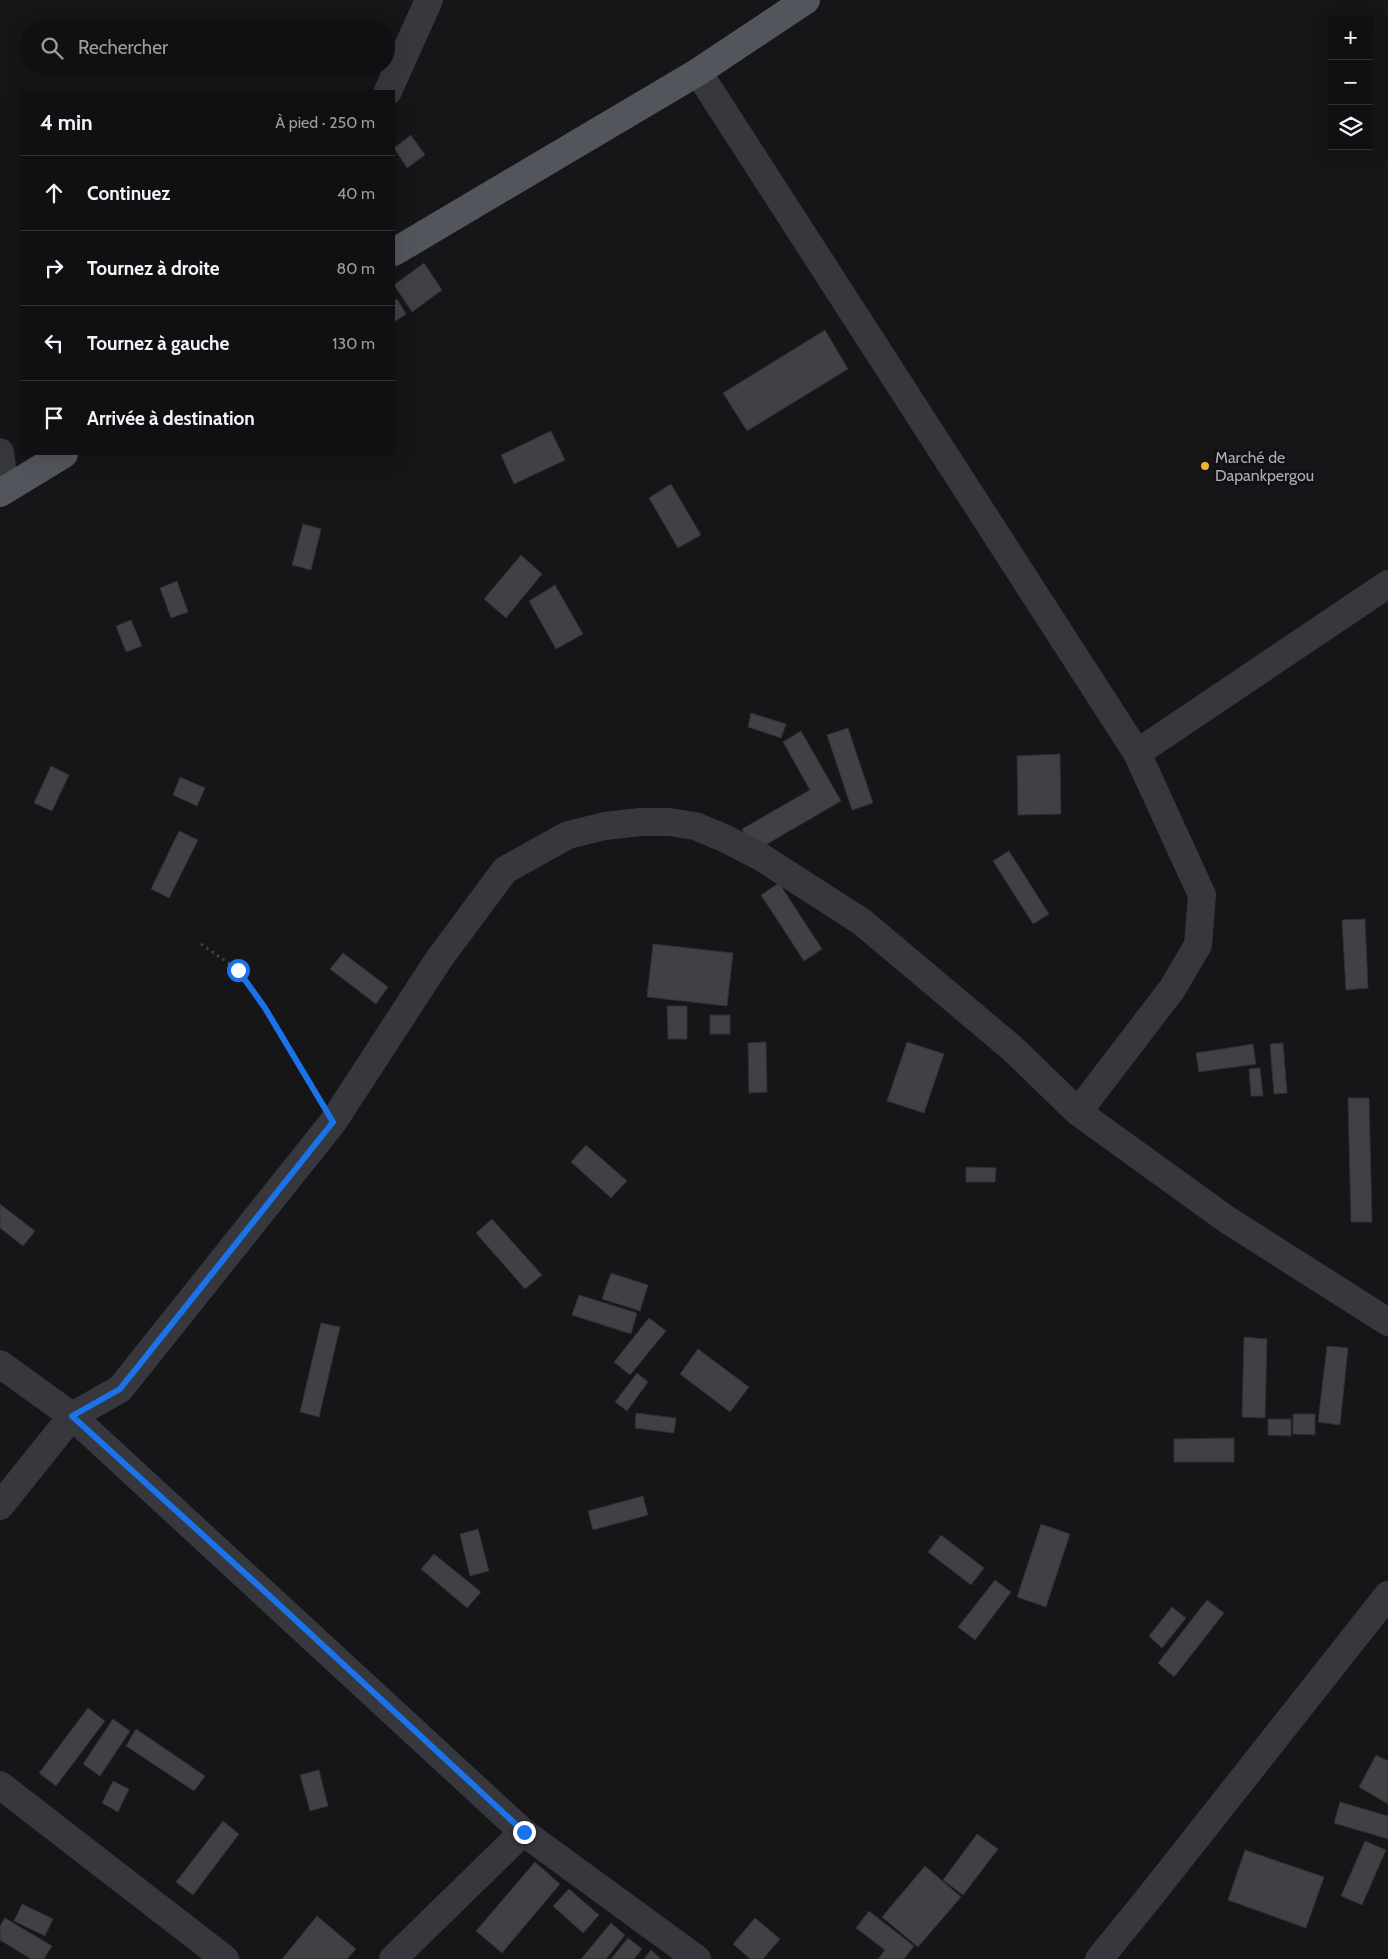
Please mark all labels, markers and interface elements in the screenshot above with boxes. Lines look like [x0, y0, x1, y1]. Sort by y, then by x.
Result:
map controls [1328, 15, 1373, 150]
button: + [1328, 15, 1373, 60]
search box [20, 20, 395, 75]
icon: search [38, 34, 66, 62]
text: Rechercher [78, 36, 168, 59]
button: − [1328, 60, 1373, 105]
button: layers [1328, 105, 1373, 150]
text: 4 min [40, 110, 93, 135]
text: À pied · 250 m [275, 113, 375, 132]
icon: ahead [40, 179, 68, 207]
text: Continuez [87, 182, 170, 205]
text: 40 m [337, 184, 375, 203]
icon: right [40, 254, 68, 282]
text: Tournez à droite [87, 257, 220, 280]
text: 80 m [337, 259, 375, 278]
icon: left [40, 329, 68, 357]
text: Tournez à gauche [87, 332, 229, 355]
text: 130 m [332, 334, 375, 353]
icon: arrive [40, 404, 68, 432]
text: Arrivée à destination [87, 407, 255, 430]
place label: Marché de Dapankpergou [1215, 448, 1314, 485]
marker: Marché de Dapankpergou [1199, 460, 1211, 472]
route start [227, 959, 250, 982]
route end [513, 1821, 536, 1844]

